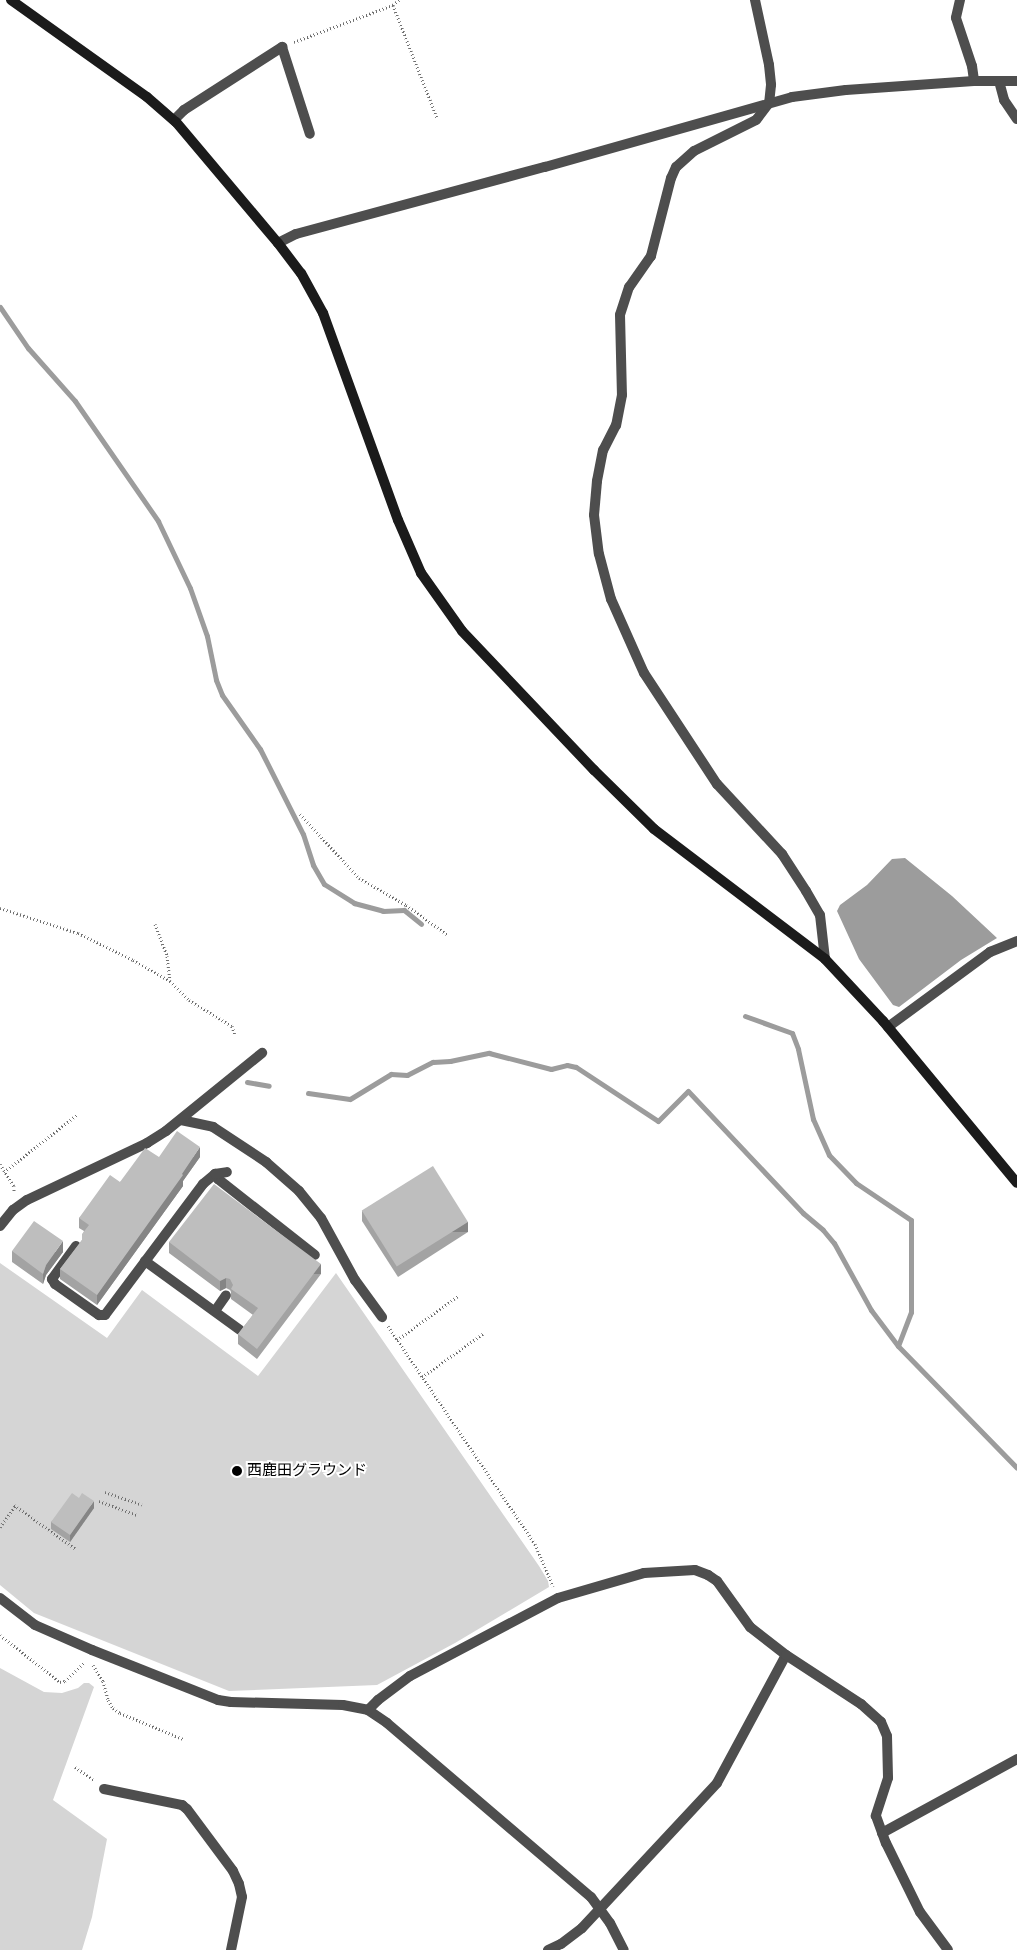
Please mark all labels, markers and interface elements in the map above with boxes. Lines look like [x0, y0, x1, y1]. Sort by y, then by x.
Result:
place label: 西鹿田グラウンド [247, 1462, 367, 1480]
marker: 西鹿田グラウンド [231, 1465, 243, 1477]

